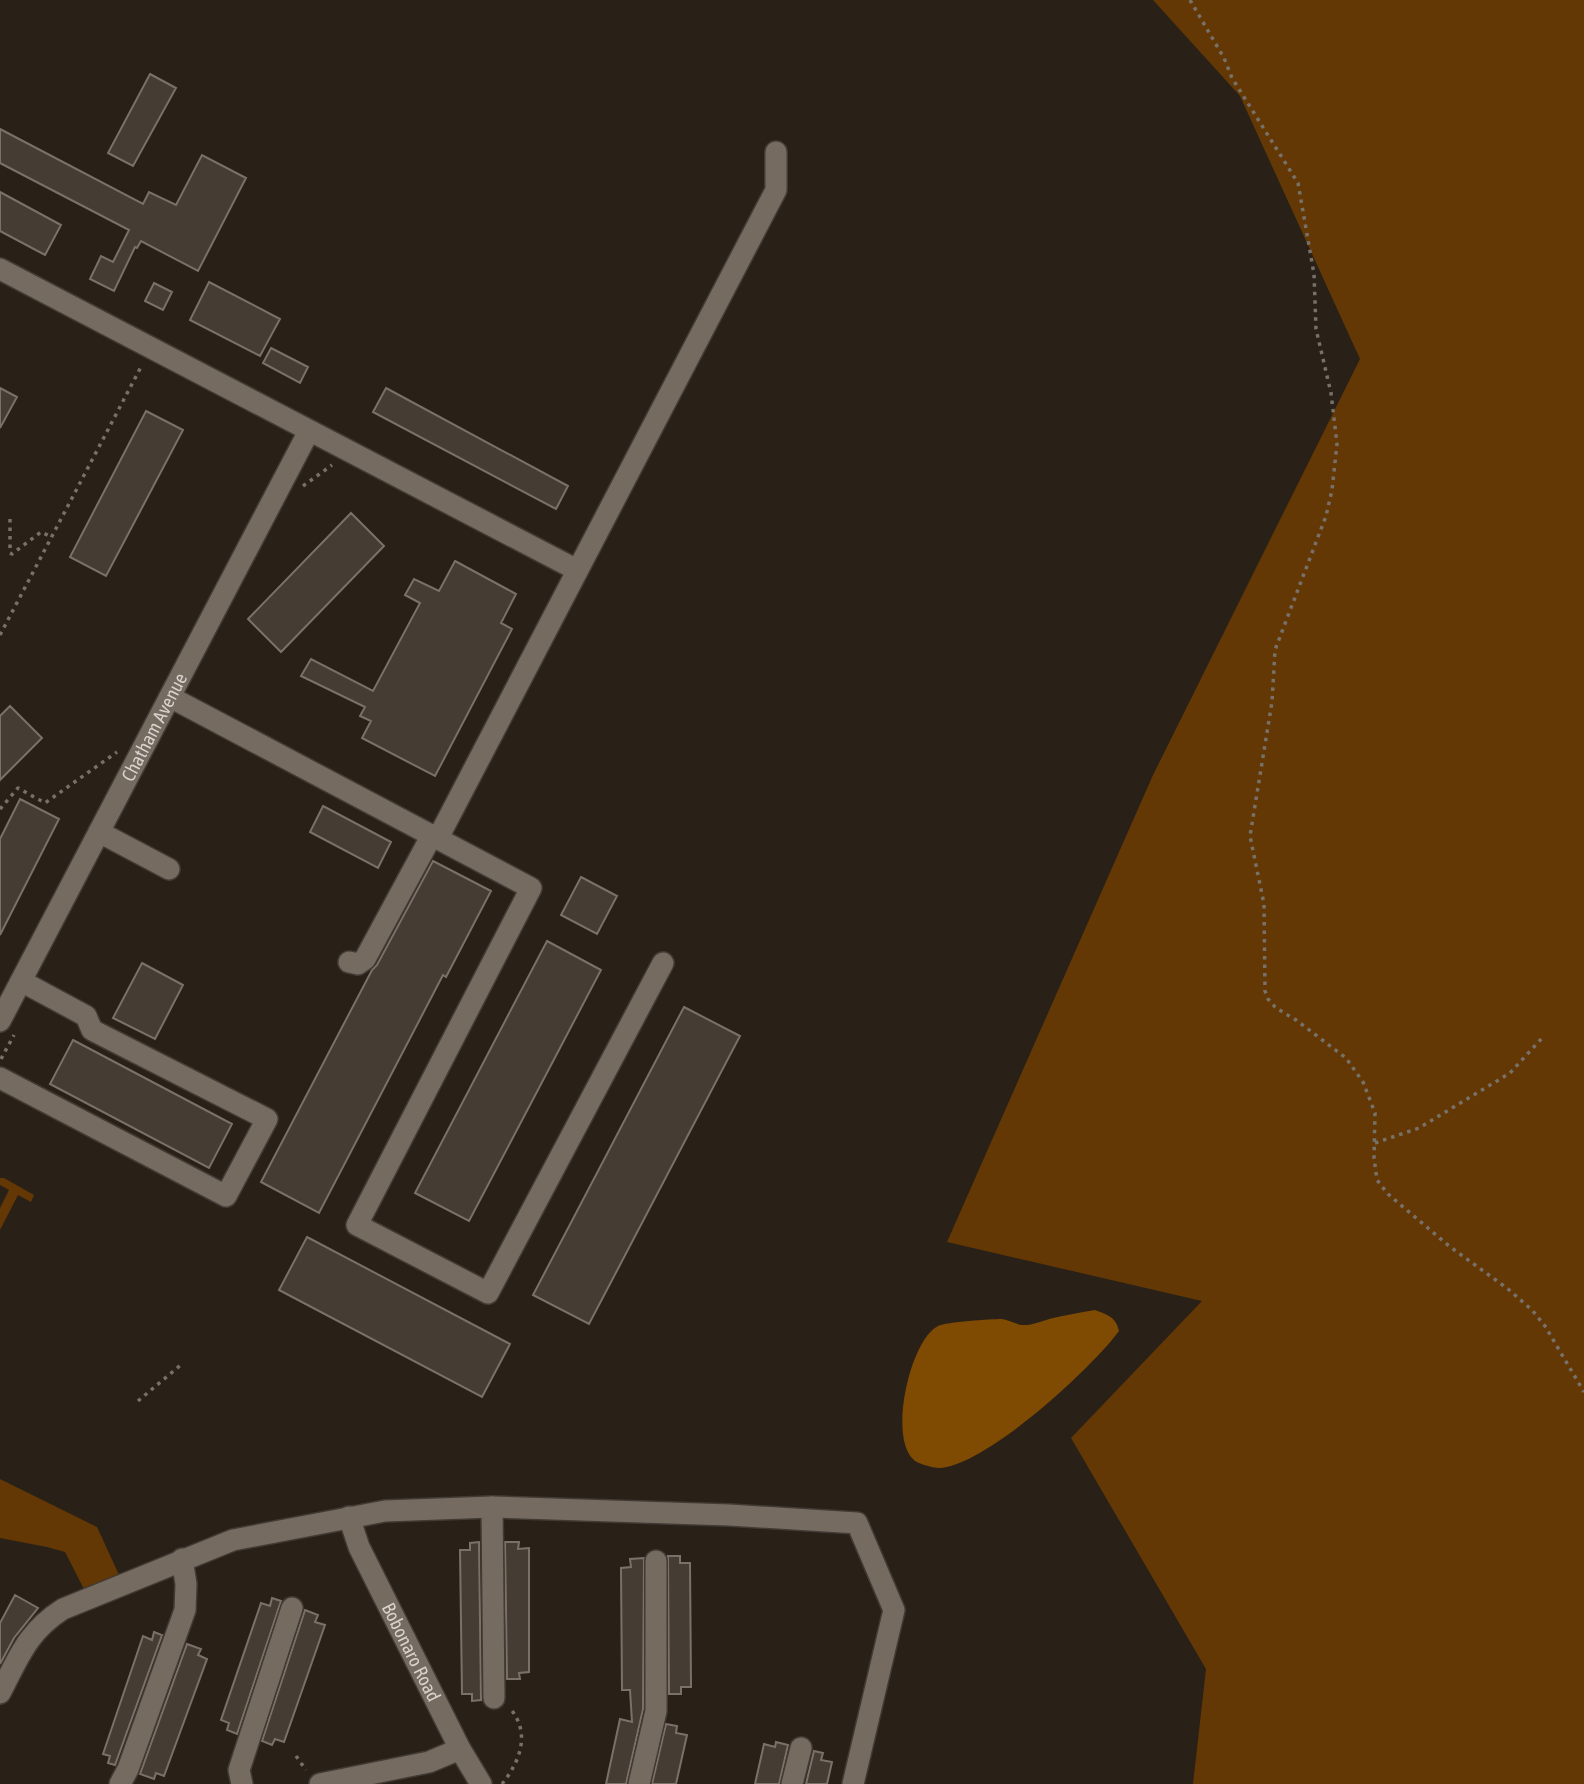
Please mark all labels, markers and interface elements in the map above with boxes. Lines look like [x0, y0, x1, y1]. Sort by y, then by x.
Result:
street label: Chatham Avenue [117, 669, 191, 785]
street label: Bobonaro Road [378, 1599, 445, 1705]

